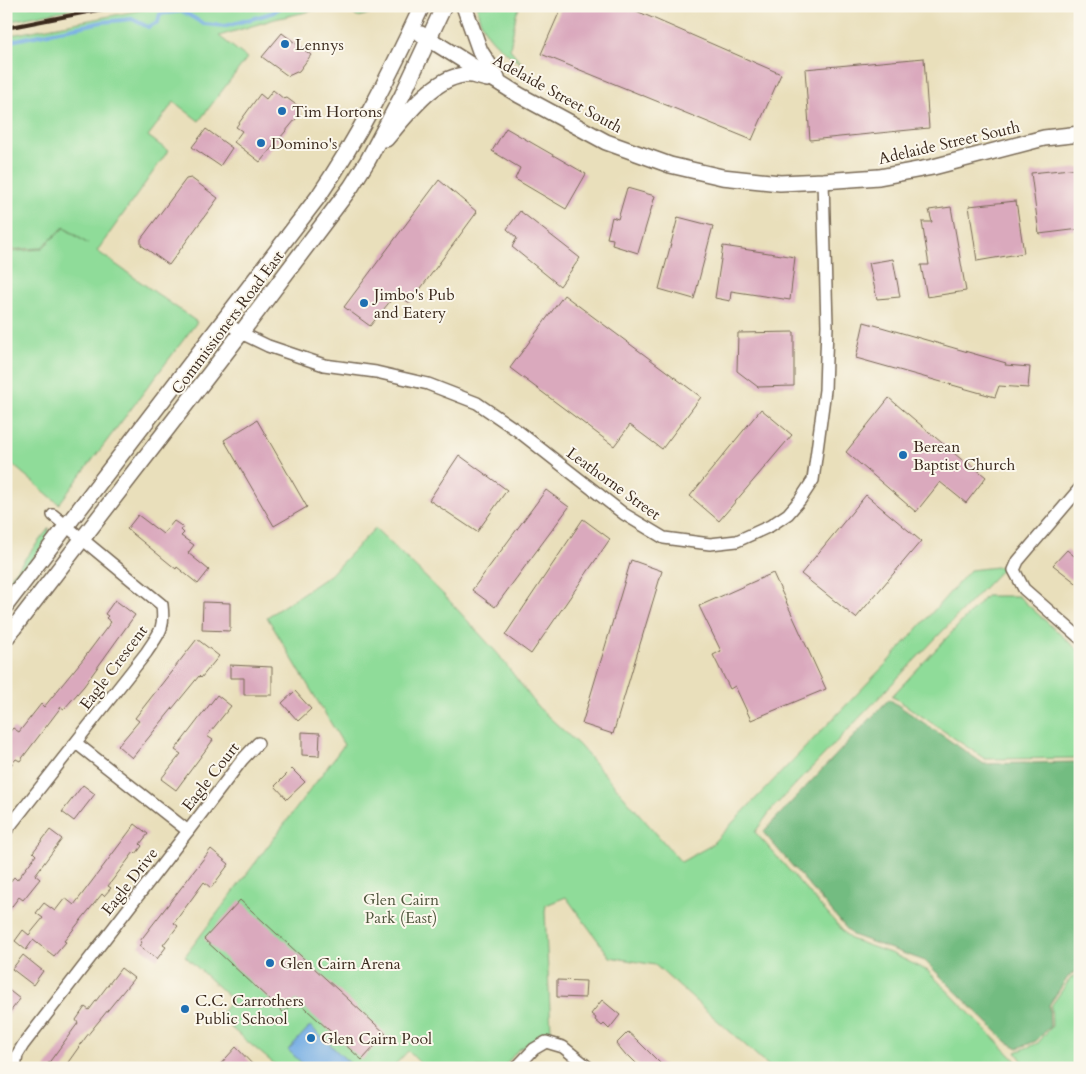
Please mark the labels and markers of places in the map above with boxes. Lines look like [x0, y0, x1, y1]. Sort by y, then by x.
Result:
place label: Lennys [295, 34, 344, 56]
marker: Lennys [279, 38, 291, 50]
place label: Tim Hortons [292, 101, 382, 123]
marker: Tim Hortons [276, 105, 288, 117]
place label: Domino's [271, 133, 337, 155]
marker: Domino's [255, 137, 267, 149]
place label: Jimbo's Pub and Eatery [372, 284, 455, 324]
marker: Jimbo's Pub and Eatery [358, 297, 370, 309]
place label: Berean Baptist Church [913, 436, 1015, 476]
marker: Berean Baptist Church [897, 449, 909, 461]
place label: Glen Cairn Arena [280, 953, 401, 975]
marker: Glen Cairn Arena [264, 957, 276, 969]
place label: C.C. Carrothers Public School [195, 990, 304, 1030]
marker: C.C. Carrothers Public School [179, 1003, 191, 1015]
place label: Glen Cairn Pool [321, 1028, 432, 1050]
marker: Glen Cairn Pool [305, 1032, 317, 1044]

